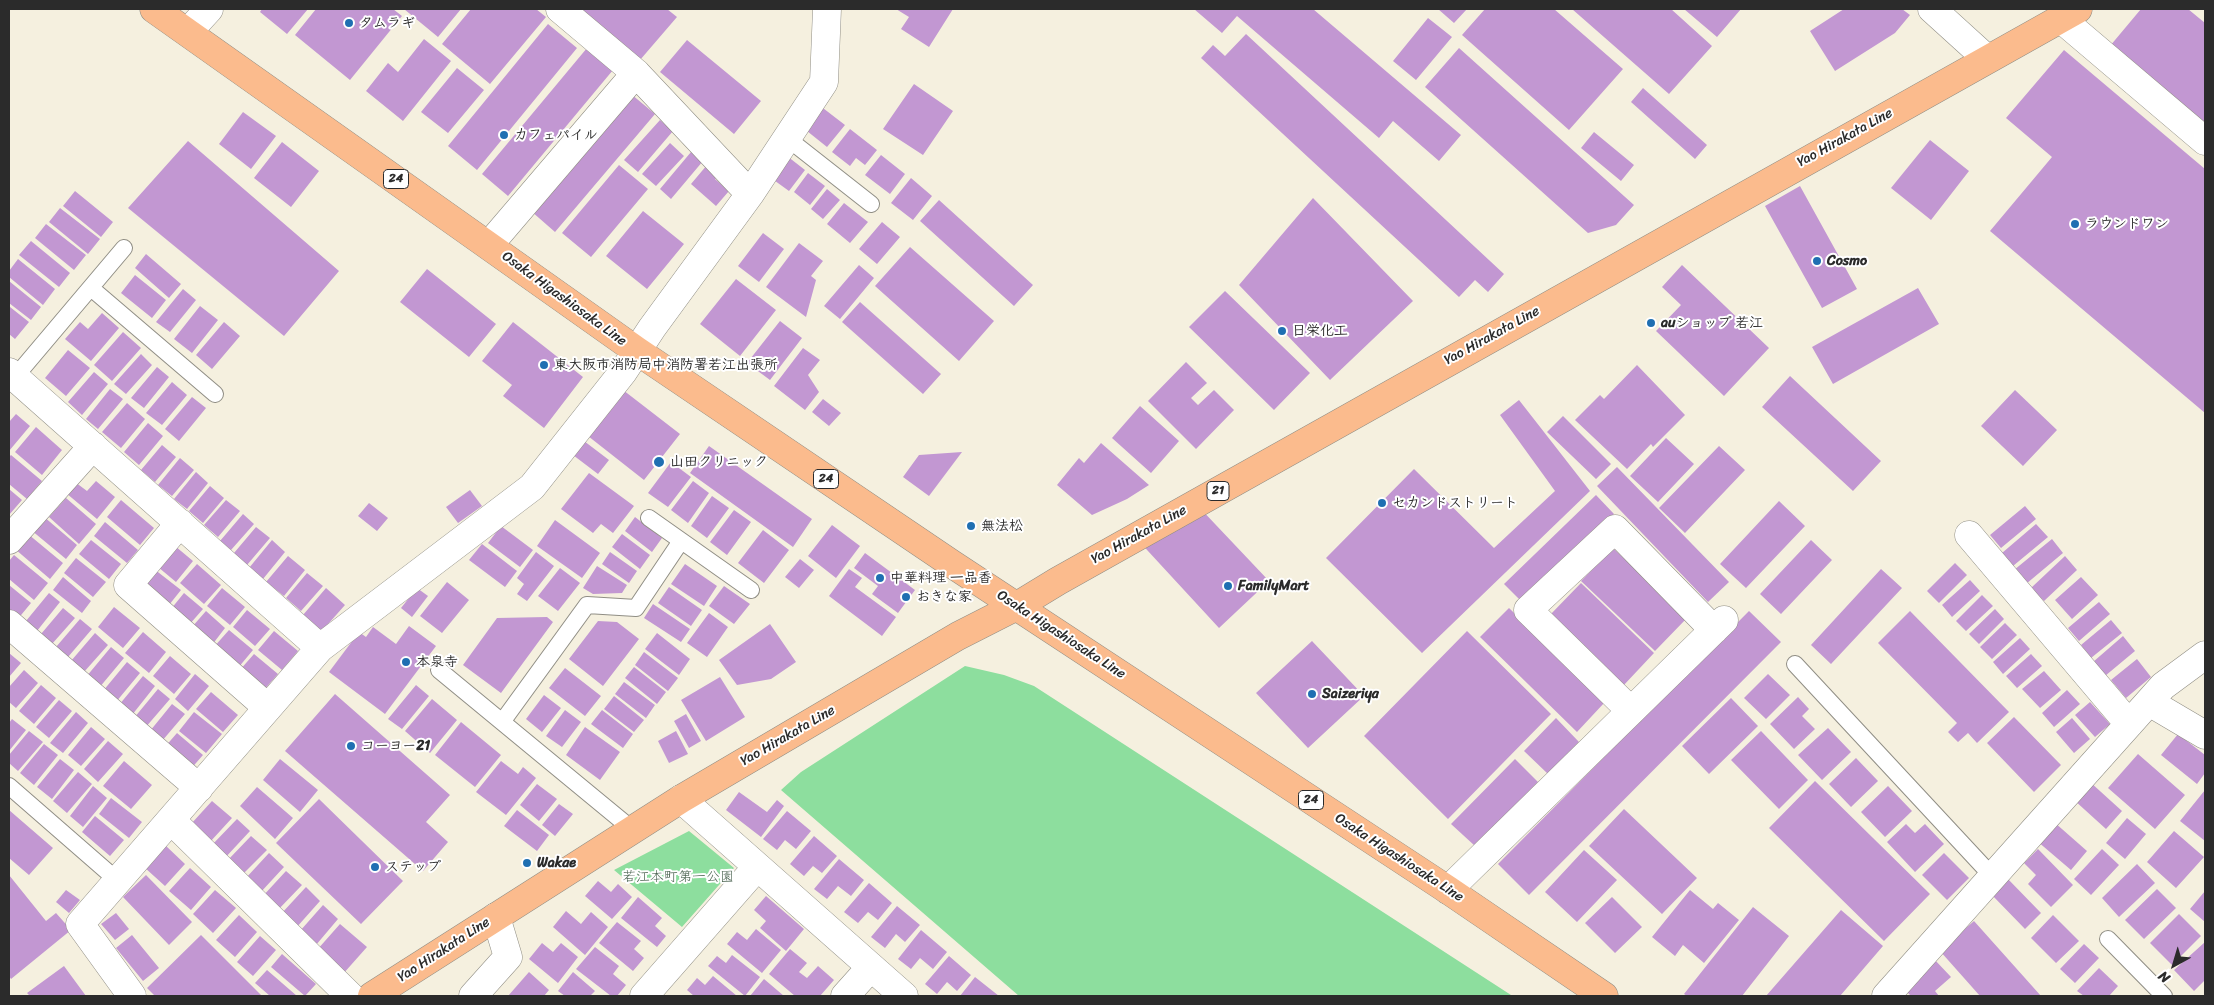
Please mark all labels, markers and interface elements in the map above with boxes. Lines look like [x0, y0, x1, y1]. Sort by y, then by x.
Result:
place label: タムラギ [359, 15, 415, 31]
marker: タムラギ [343, 17, 355, 29]
street label: Yao Hirakata Line [1794, 105, 1896, 171]
place label: カフェパイル [514, 127, 598, 143]
marker: カフェパイル [498, 129, 510, 141]
road number: 24 [384, 170, 408, 188]
place label: ラウンドワン [2085, 216, 2169, 232]
marker: ラウンドワン [2069, 218, 2081, 230]
street label: Osaka Higashiosaka Line [498, 248, 630, 350]
place label: Cosmo [1827, 253, 1867, 269]
marker: Cosmo [1811, 255, 1823, 267]
street label: Yao Hirakata Line [1441, 303, 1543, 369]
place label: auショップ 若江 [1661, 315, 1763, 331]
marker: auショップ 若江 [1645, 317, 1657, 329]
place label: 日栄化工 [1292, 323, 1348, 339]
marker: 日栄化工 [1276, 325, 1288, 337]
place label: 東大阪市消防局中消防署若江出張所 [554, 357, 778, 373]
marker: 東大阪市消防局中消防署若江出張所 [538, 359, 550, 371]
place label: 山田クリニック [670, 454, 768, 470]
marker: 山田クリニック [652, 455, 666, 469]
road number: 24 [814, 469, 838, 488]
road number: 21 [1207, 482, 1229, 501]
place label: セカンドストリート [1392, 495, 1518, 511]
marker: セカンドストリート [1376, 497, 1388, 509]
street label: Yao Hirakata Line [1088, 502, 1190, 568]
place label: 無法松 [981, 518, 1023, 534]
marker: 無法松 [965, 520, 977, 532]
place label: 中華料理 一品香 [890, 570, 992, 586]
marker: 中華料理 一品香 [874, 572, 886, 584]
place label: FamilyMart [1238, 578, 1309, 594]
marker: FamilyMart [1222, 580, 1234, 592]
street label: Osaka Higashiosaka Line [994, 587, 1128, 683]
place label: おきな家 [916, 589, 972, 605]
marker: おきな家 [900, 591, 912, 603]
place label: 本泉寺 [416, 654, 458, 670]
marker: 本泉寺 [400, 656, 412, 668]
place label: Saizeriya [1322, 686, 1379, 702]
marker: Saizeriya [1306, 688, 1318, 700]
street label: Yao Hirakata Line [738, 702, 838, 770]
place label: コーヨー21 [361, 738, 430, 754]
marker: コーヨー21 [345, 740, 357, 752]
road number: 24 [1298, 790, 1324, 810]
street label: Osaka Higashiosaka Line [1332, 810, 1466, 906]
place label: Wakae [537, 855, 576, 871]
marker: Wakae [521, 857, 533, 869]
place label: ステップ [385, 859, 441, 875]
marker: ステップ [369, 861, 381, 873]
park label: 若江本町第一公園 [622, 869, 734, 885]
street label: Yao Hirakata Line [395, 914, 493, 986]
north arrow [2149, 940, 2199, 990]
text: N [2153, 964, 2176, 990]

